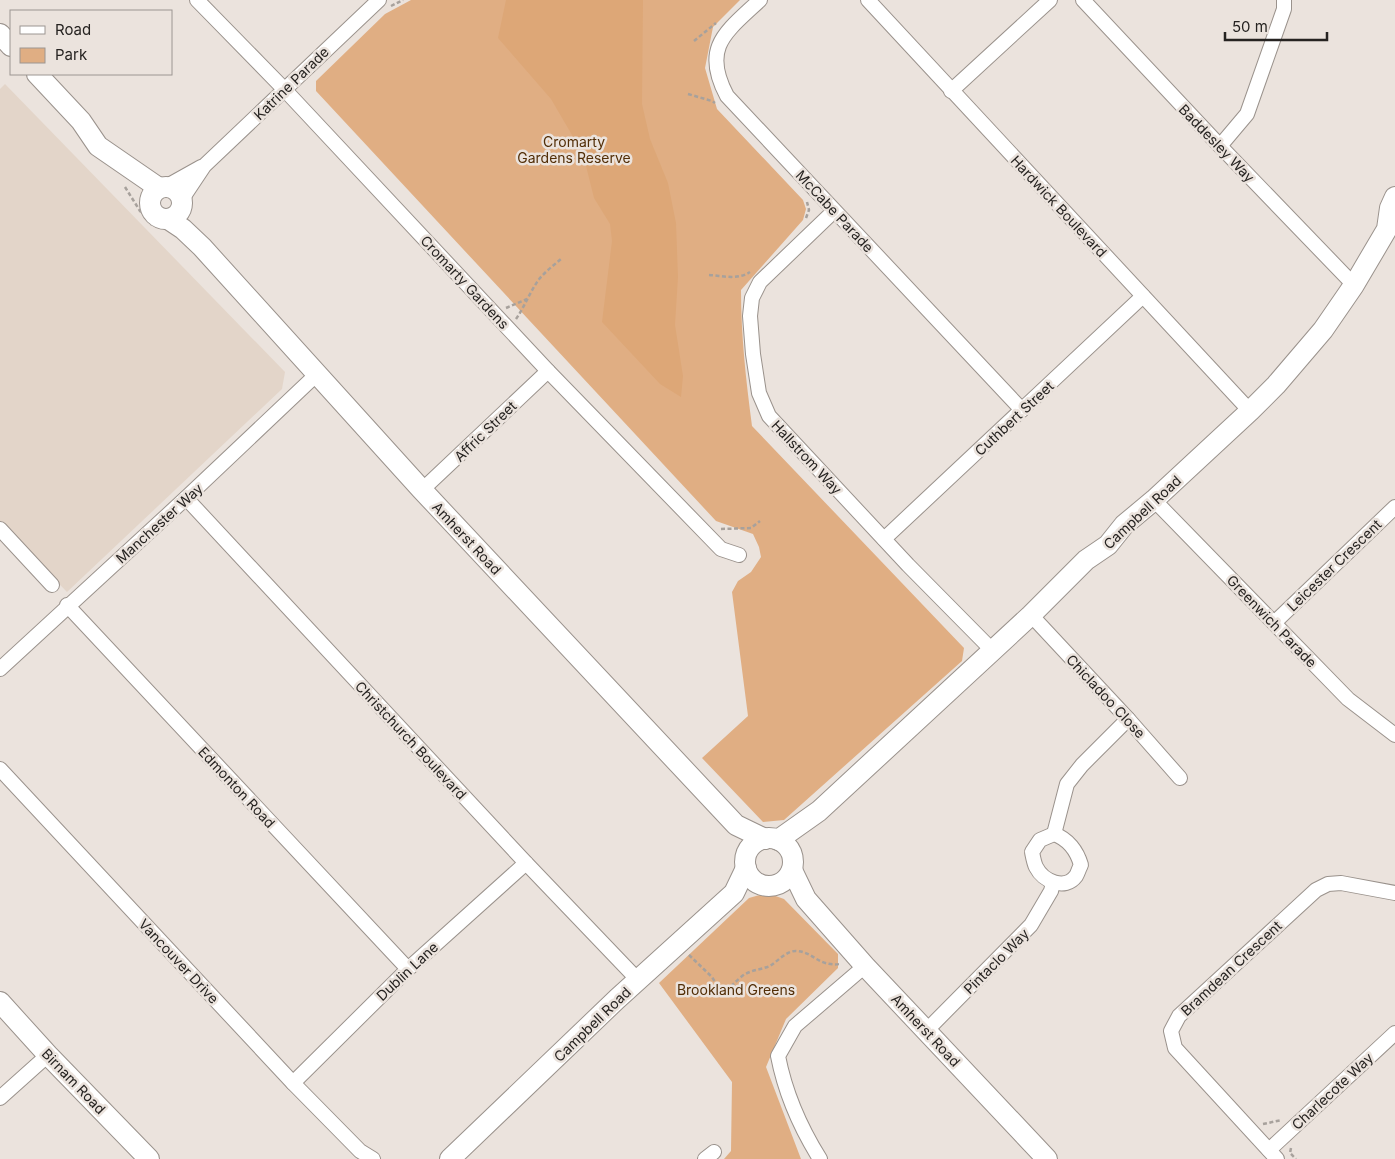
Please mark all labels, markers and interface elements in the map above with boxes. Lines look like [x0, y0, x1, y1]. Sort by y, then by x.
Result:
legend [10, 10, 172, 75]
scale bar [1225, 10, 1328, 42]
text: 50 m [1232, 17, 1268, 36]
text: Road [55, 20, 91, 39]
street label: Katrine Parade [250, 43, 332, 123]
text: Park [55, 45, 88, 64]
street label: Baddesley Way [1176, 101, 1258, 185]
park label: Cromarty Gardens Reserve [517, 133, 631, 166]
street label: Hardwick Boulevard [1008, 152, 1110, 260]
street label: McCabe Parade [793, 166, 877, 256]
street label: Cromarty Gardens [417, 232, 513, 332]
street label: Cuthbert Street [971, 377, 1057, 459]
street label: Affric Street [450, 397, 520, 465]
street label: Hallstrom Way [768, 416, 846, 498]
street label: Campbell Road [1100, 472, 1184, 552]
street label: Manchester Way [112, 479, 206, 566]
street label: Amherst Road [429, 498, 505, 578]
street label: Leicester Crescent [1283, 515, 1385, 614]
street label: Greenwich Parade [1224, 571, 1320, 671]
street label: Chicladoo Close [1063, 651, 1149, 741]
street label: Christchurch Boulevard [352, 677, 470, 803]
street label: Edmonton Road [195, 743, 279, 831]
street label: Vancouver Drive [135, 915, 223, 1007]
street label: Bramdean Crescent [1177, 917, 1285, 1019]
street label: Pintaclo Way [960, 925, 1032, 997]
street label: Dublin Lane [373, 938, 441, 1004]
park label: Brookland Greens [677, 981, 795, 998]
street label: Campbell Road [550, 983, 634, 1065]
street label: Amherst Road [888, 990, 964, 1070]
street label: Birnam Road [39, 1045, 109, 1117]
street label: Charlecote Way [1288, 1049, 1376, 1133]

